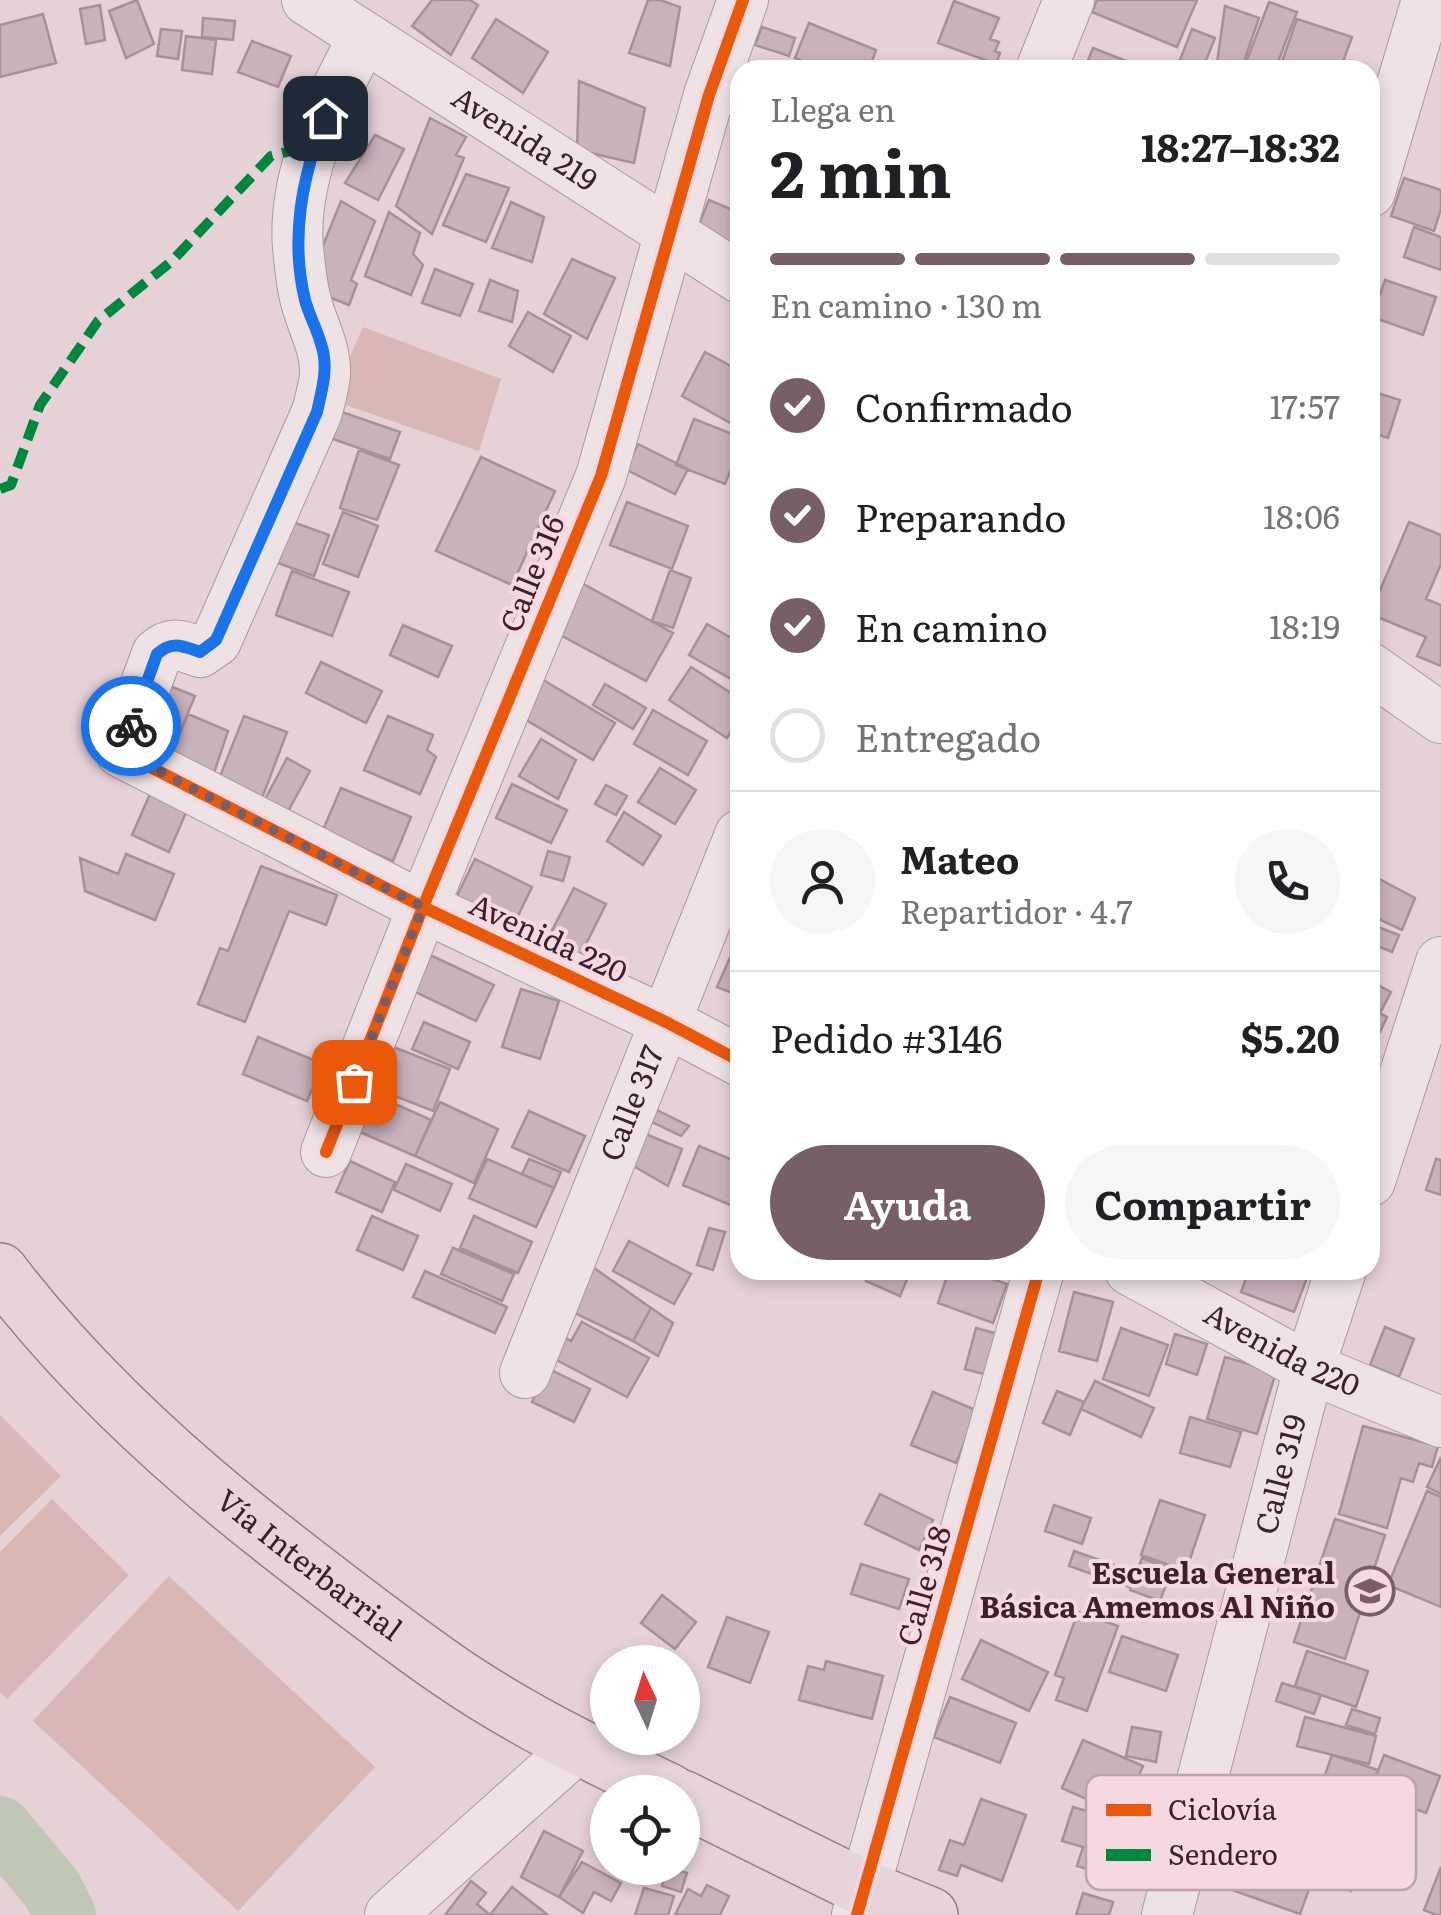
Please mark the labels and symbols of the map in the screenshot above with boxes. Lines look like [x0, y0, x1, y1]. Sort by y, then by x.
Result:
street label: Avenida 219 [444, 74, 607, 200]
pin [283, 76, 368, 161]
street label: Calle 316 [487, 508, 574, 638]
courier [81, 676, 181, 776]
street label: Avenida 220 [463, 880, 636, 992]
street label: Calle 317 [587, 1038, 673, 1167]
pin [312, 1040, 397, 1125]
street label: Avenida 220 [1197, 1290, 1367, 1406]
street label: Calle 319 [1242, 1409, 1315, 1539]
street label: Vía Interbarrial [208, 1477, 413, 1649]
street label: Calle 318 [884, 1520, 960, 1650]
place label: Escuela General Básica Amemos Al Niño [979, 1549, 1335, 1627]
school or university icon: Escuela General Básica Amemos Al Niño [1344, 1565, 1396, 1617]
north arrow [590, 1645, 700, 1755]
legend [1086, 1775, 1416, 1890]
text: Ciclovía [1168, 1787, 1277, 1829]
text: Sendero [1168, 1832, 1278, 1874]

